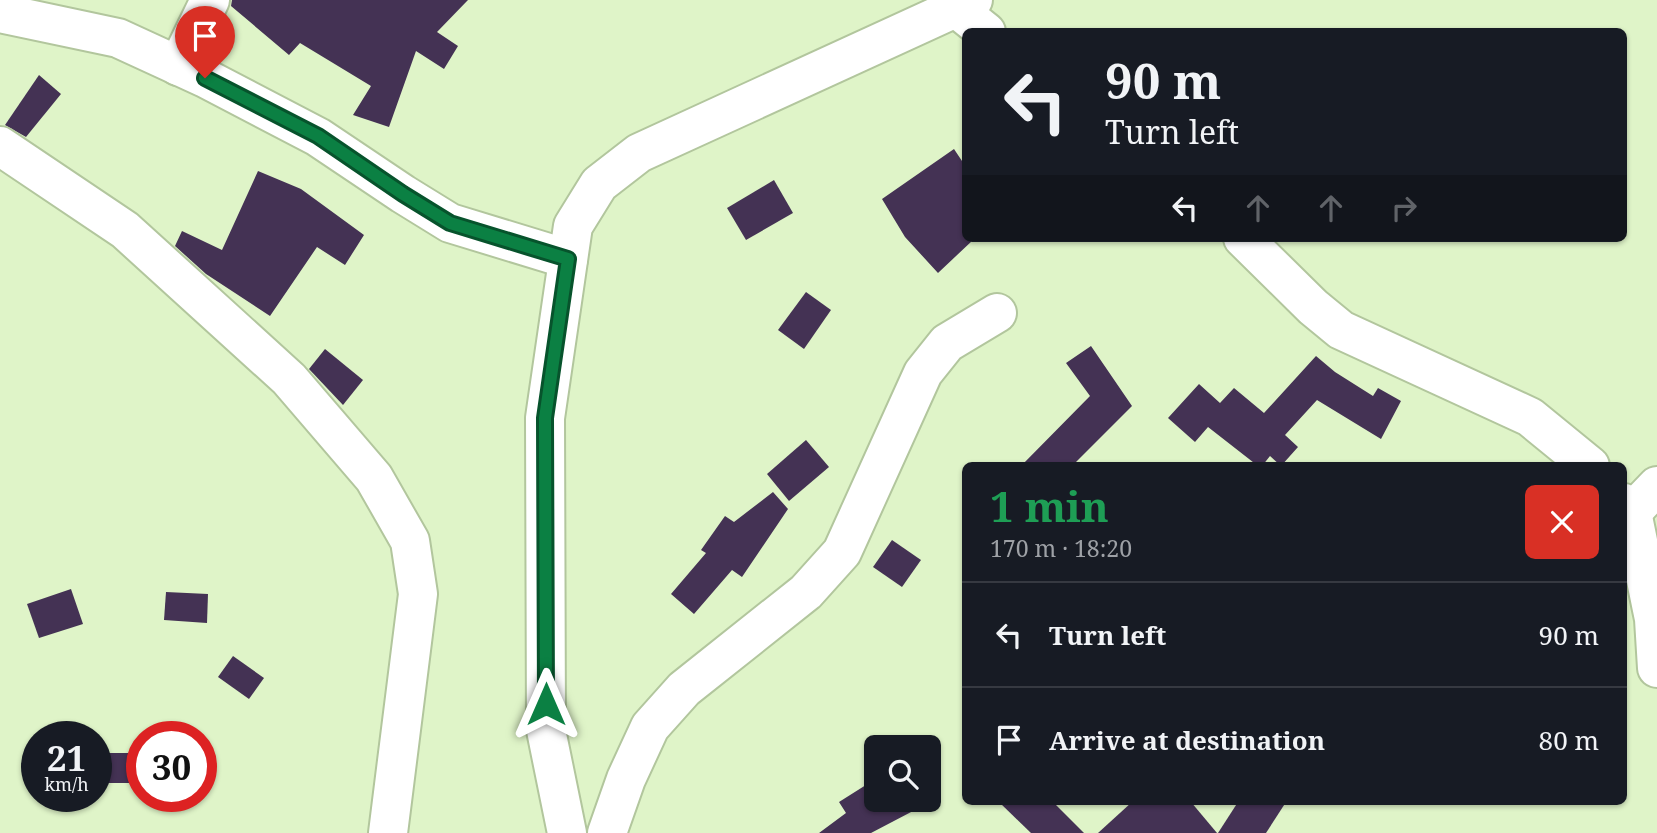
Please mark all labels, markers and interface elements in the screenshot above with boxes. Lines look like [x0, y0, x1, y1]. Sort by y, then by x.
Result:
pin [175, 6, 235, 78]
icon: arrive [186, 17, 224, 55]
text: 90 m [1105, 47, 1221, 113]
icon: left [990, 56, 1081, 147]
text: Turn left [1105, 110, 1239, 153]
icon: left [1166, 189, 1204, 227]
icon: ahead [1239, 189, 1277, 227]
icon: ahead [1312, 189, 1350, 227]
icon: right [1385, 189, 1423, 227]
text: 1 min [990, 477, 1109, 534]
button: close [1525, 485, 1599, 559]
text: 170 m · 18:20 [990, 532, 1132, 564]
icon: left [990, 616, 1028, 654]
text: Turn left [1049, 617, 1166, 653]
text: 90 m [1539, 617, 1599, 653]
position arrow [509, 667, 583, 741]
speed limit sign: 30 [126, 721, 217, 812]
icon: arrive [990, 721, 1028, 759]
text: Arrive at destination [1049, 722, 1325, 758]
text: 80 m [1539, 722, 1599, 758]
text: 21 [47, 734, 86, 781]
map controls [864, 735, 941, 812]
button: search [864, 735, 941, 812]
text: km/h [44, 772, 89, 796]

